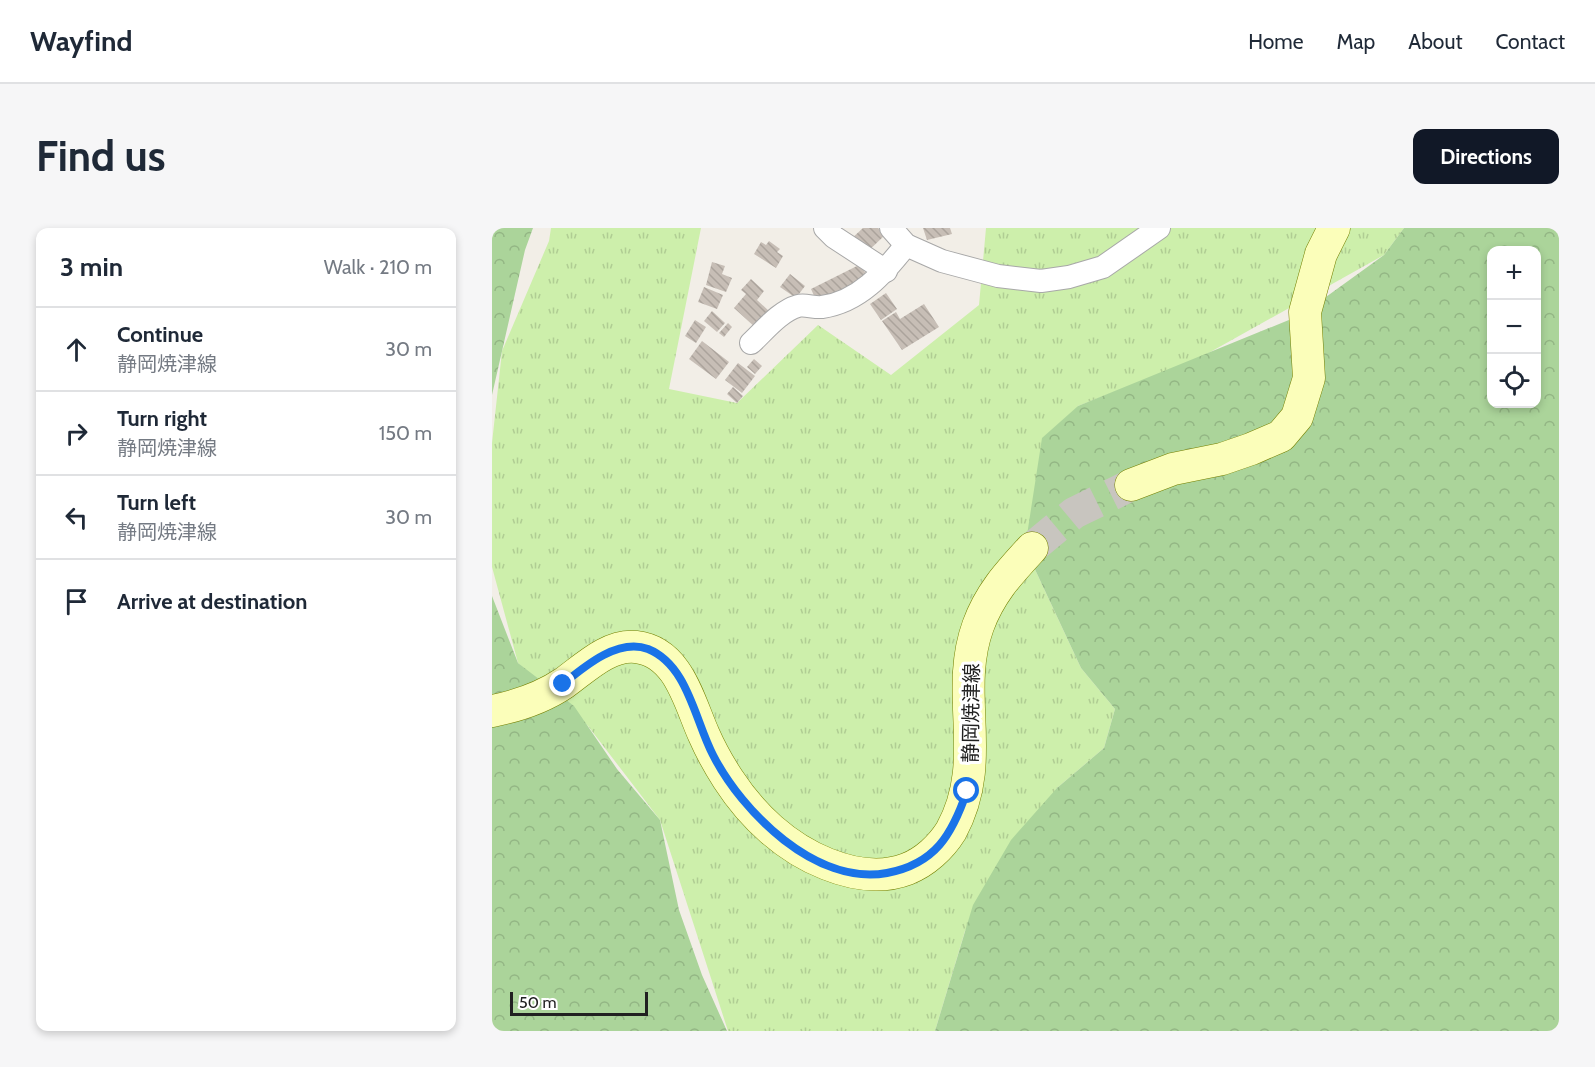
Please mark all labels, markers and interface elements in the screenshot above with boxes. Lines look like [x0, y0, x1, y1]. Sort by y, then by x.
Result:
text: Wayfind [30, 24, 132, 58]
text: Home [1248, 29, 1304, 54]
text: Map [1337, 29, 1375, 54]
text: About [1408, 29, 1462, 54]
text: Contact [1495, 29, 1565, 54]
button: Directions [1413, 129, 1559, 184]
text: Find us [36, 130, 165, 182]
map controls [1487, 246, 1541, 408]
button: + [1487, 246, 1541, 300]
text: 3 min [60, 251, 123, 283]
text: Walk · 210 m [324, 255, 432, 279]
button: − [1487, 300, 1541, 354]
text: Continue [117, 321, 203, 348]
icon: ahead [60, 333, 93, 366]
text: 30 m [385, 337, 432, 361]
text: 静岡焼津線 [117, 352, 217, 376]
button: locate [1487, 354, 1541, 408]
text: Turn right [117, 405, 207, 432]
icon: right [60, 417, 93, 450]
text: 150 m [379, 421, 432, 445]
text: 静岡焼津線 [117, 436, 217, 460]
text: Turn left [117, 489, 196, 516]
icon: left [60, 501, 93, 534]
text: 30 m [385, 505, 432, 529]
text: 静岡焼津線 [117, 520, 217, 544]
icon: arrive [60, 585, 93, 618]
text: Arrive at destination [117, 588, 307, 615]
street label: 静岡焼津線 [958, 663, 984, 763]
route end [549, 670, 575, 696]
route start [953, 777, 979, 803]
scale bar [510, 989, 648, 1016]
text: 50 m [519, 993, 556, 1012]

